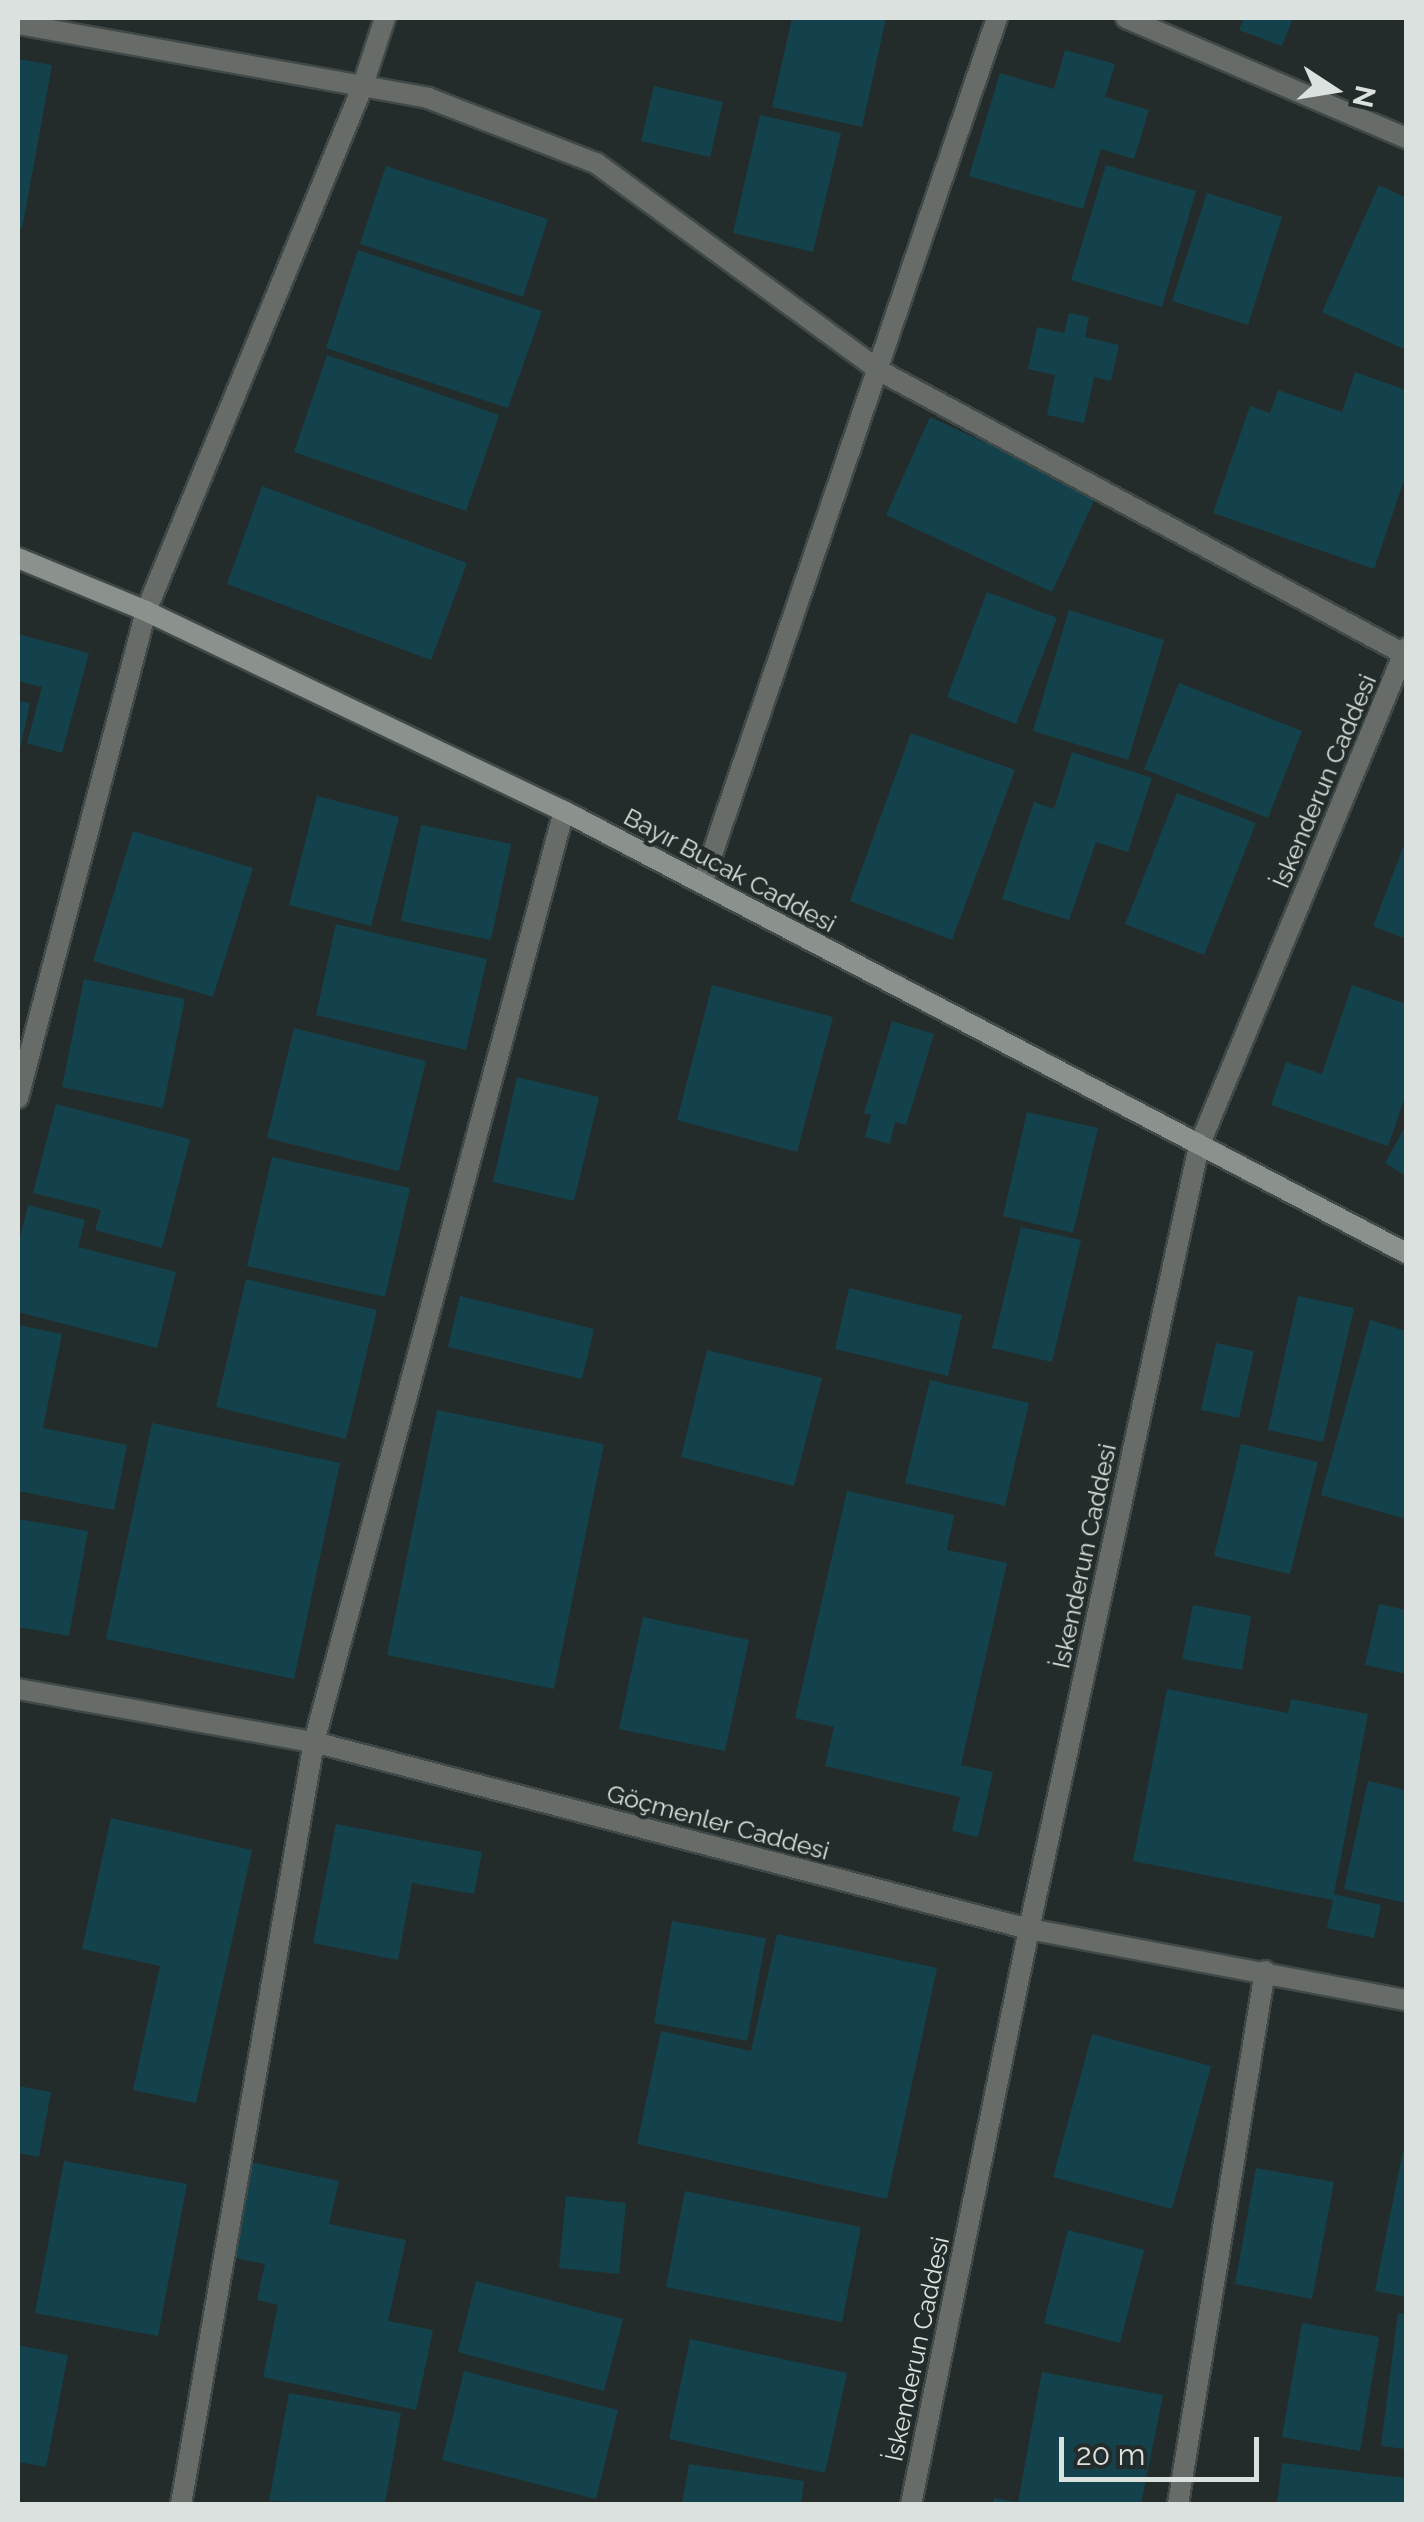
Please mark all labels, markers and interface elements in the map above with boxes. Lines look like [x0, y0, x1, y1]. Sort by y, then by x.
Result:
north arrow [1284, 40, 1384, 140]
text: N [1345, 82, 1382, 110]
street label: İskenderun Caddesi [1265, 670, 1383, 892]
street label: Bayır Bucak Caddesi [619, 801, 841, 939]
street label: İskenderun Caddesi [1046, 1441, 1122, 1671]
street label: Göçmenler Caddesi [603, 1778, 833, 1866]
street label: İskenderun Caddesi [879, 2234, 955, 2464]
scale bar [1064, 2417, 1264, 2479]
text: 20 m [1076, 2437, 1145, 2472]

